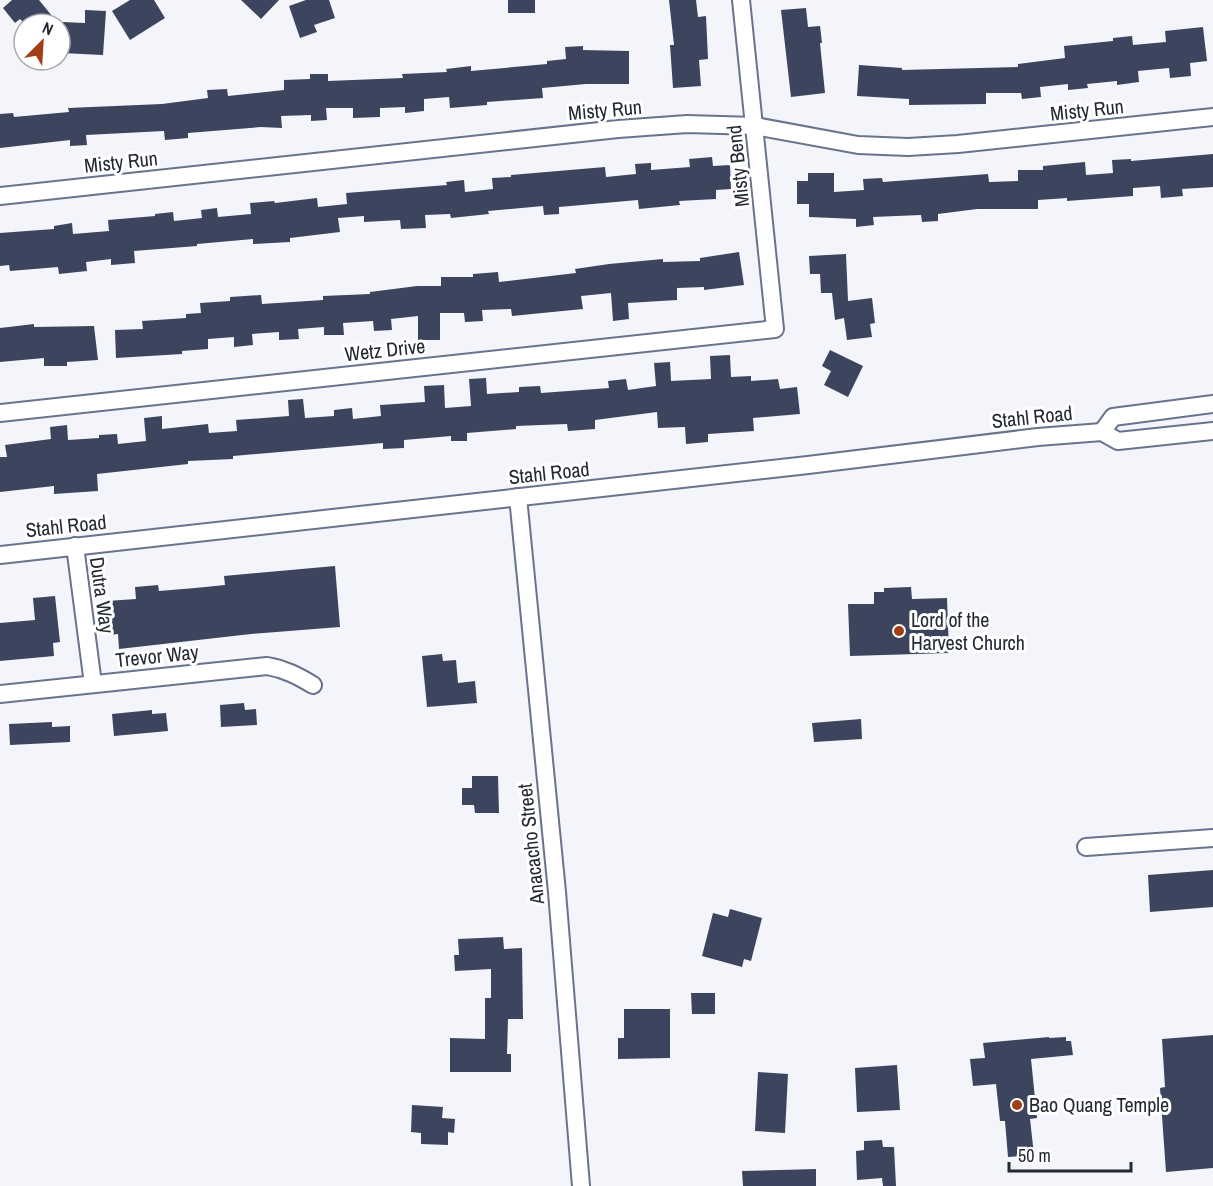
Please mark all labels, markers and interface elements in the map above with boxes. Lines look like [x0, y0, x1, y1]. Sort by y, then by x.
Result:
north arrow [12, 12, 72, 72]
text: N [39, 16, 57, 40]
street label: Misty Run [1049, 92, 1125, 127]
street label: Misty Run [567, 93, 643, 126]
street label: Misty Bend [720, 124, 755, 208]
street label: Misty Run [83, 144, 159, 179]
street label: Wetz Drive [343, 332, 427, 367]
street label: Stahl Road [990, 399, 1074, 434]
street label: Stahl Road [507, 455, 591, 490]
street label: Stahl Road [24, 508, 108, 543]
street label: Dutra Way [84, 555, 121, 636]
place label: Lord of the Harvest Church [911, 606, 1025, 656]
marker: Lord of the Harvest Church [892, 624, 906, 638]
street label: Trevor Way [114, 638, 201, 673]
street label: Anacacho Street [511, 782, 550, 907]
place label: Bao Quang Temple [1029, 1091, 1169, 1118]
marker: Bao Quang Temple [1010, 1098, 1024, 1112]
scale bar [1009, 1135, 1130, 1173]
text: 50 m [1018, 1143, 1051, 1168]

